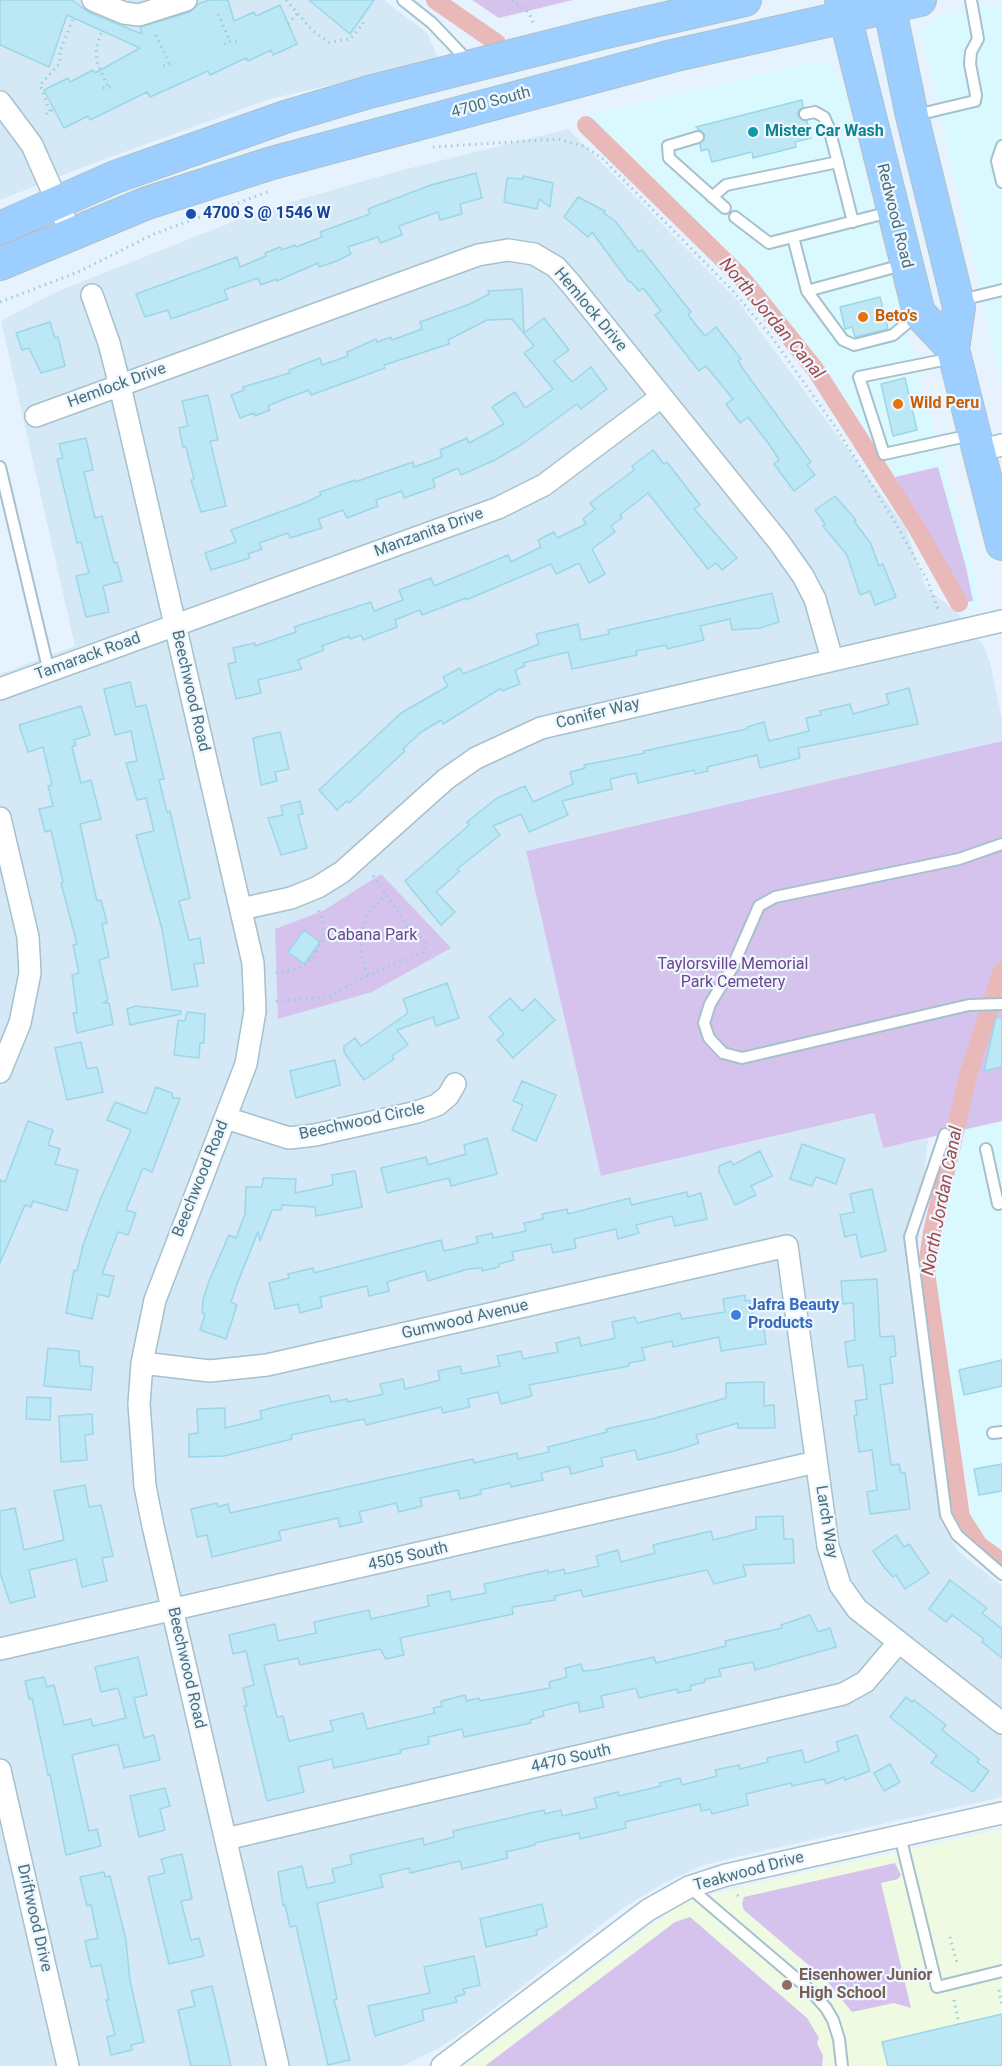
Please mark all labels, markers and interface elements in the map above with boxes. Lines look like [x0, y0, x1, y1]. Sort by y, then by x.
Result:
street label: 4700 South [449, 83, 533, 123]
place label: Mister Car Wash [765, 122, 884, 142]
marker: Mister Car Wash [746, 125, 760, 139]
street label: Redwood Road [872, 162, 916, 270]
place label: 4700 S @ 1546 W [203, 204, 331, 224]
marker: 4700 S @ 1546 W [184, 207, 198, 221]
water label: North Jordan Canal [714, 254, 828, 384]
street label: Hemlock Drive [549, 264, 631, 356]
place label: Beto's [875, 307, 917, 327]
marker: Beto's [856, 310, 870, 324]
street label: Hemlock Drive [65, 359, 169, 413]
place label: Wild Peru [910, 394, 979, 414]
marker: Wild Peru [891, 397, 905, 411]
street label: Manzanita Drive [372, 504, 486, 562]
street label: Beechwood Road [167, 628, 213, 754]
street label: Tamarack Road [33, 629, 143, 685]
street label: Conifer Way [554, 694, 642, 734]
park label: Cabana Park [327, 926, 417, 946]
park label: Taylorsville Memorial Park Cemetery [658, 955, 808, 993]
street label: Beechwood Circle [298, 1099, 426, 1145]
street label: Beechwood Road [169, 1118, 233, 1240]
water label: North Jordan Canal [918, 1125, 968, 1277]
street label: Gumwood Avenue [400, 1296, 530, 1344]
place label: Jafra Beauty Products [748, 1296, 839, 1334]
marker: Jafra Beauty Products [729, 1308, 743, 1322]
street label: Larch Way [811, 1484, 841, 1560]
street label: 4505 South [366, 1538, 450, 1576]
street label: Beechwood Road [163, 1605, 209, 1731]
street label: 4470 South [529, 1740, 613, 1778]
street label: Teakwood Drive [692, 1848, 806, 1896]
street label: Driftwood Drive [12, 1862, 56, 1974]
place label: Eisenhower Junior High School [799, 1966, 932, 2004]
marker: Eisenhower Junior High School [780, 1978, 794, 1992]

